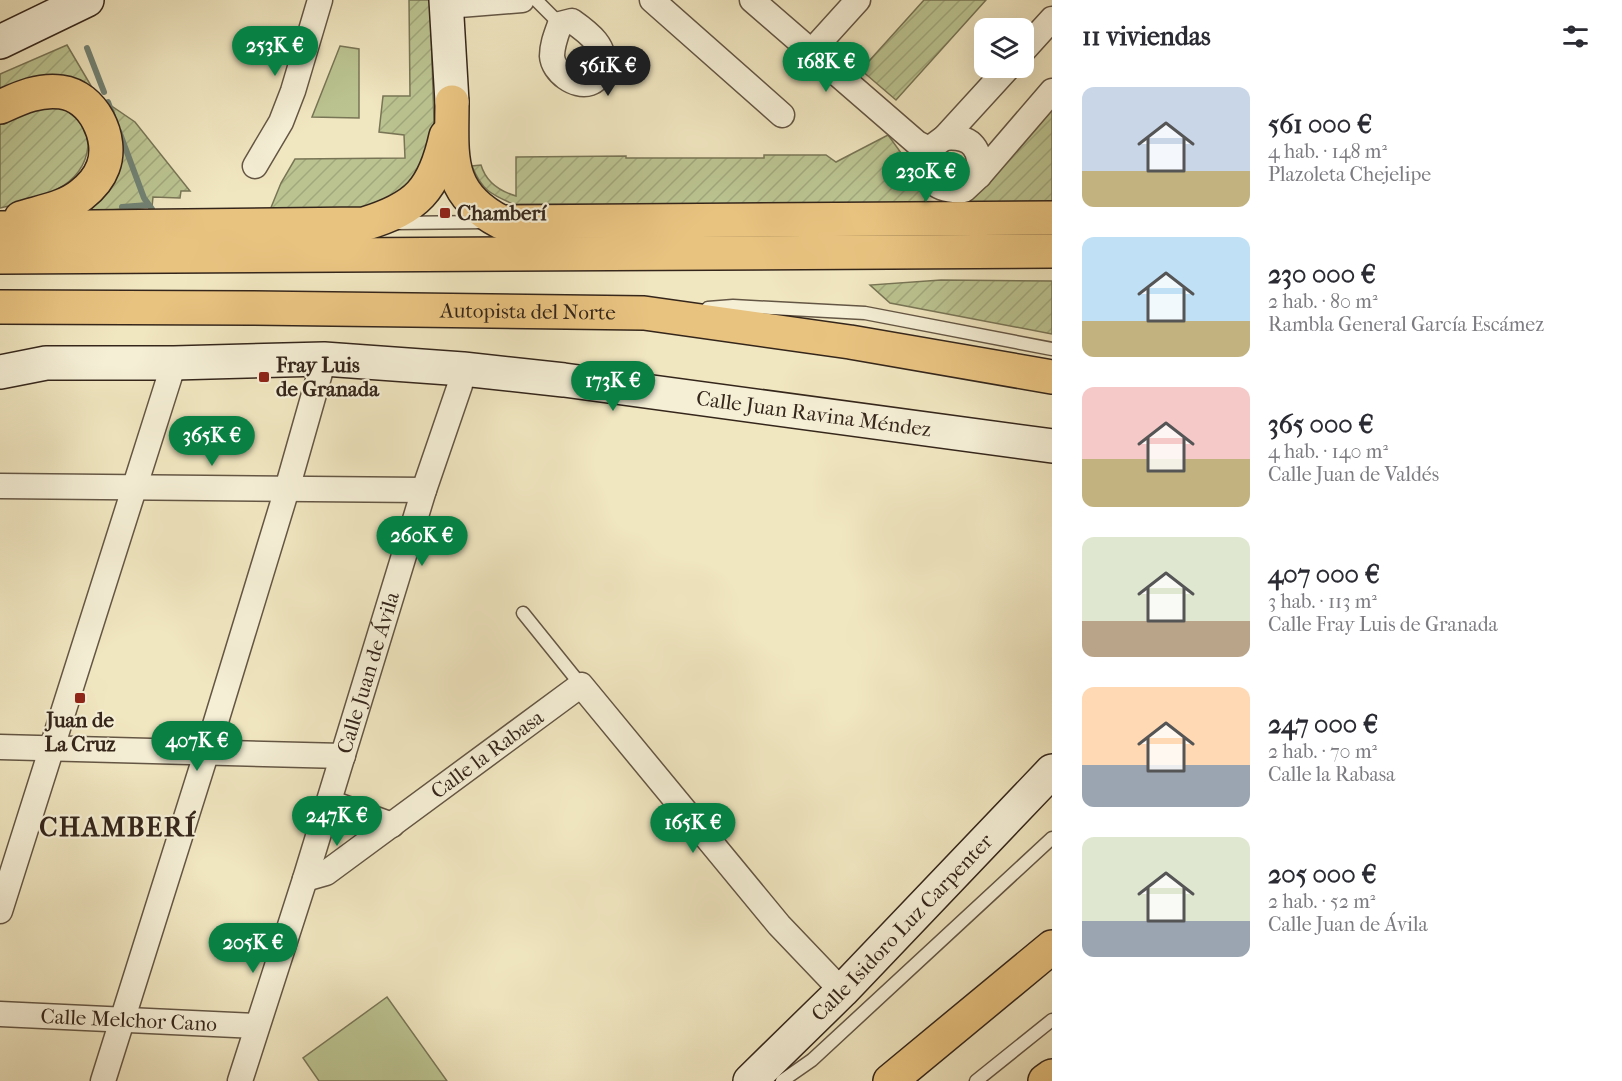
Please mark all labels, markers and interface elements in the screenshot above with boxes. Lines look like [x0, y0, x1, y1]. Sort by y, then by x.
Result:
map controls [974, 18, 1034, 78]
button: layers [974, 18, 1034, 78]
icon: filters [1559, 20, 1592, 53]
text: 11 viviendas [1082, 21, 1211, 52]
pin: 253K € [226, 26, 324, 77]
text: 253K € [246, 34, 304, 57]
pin: 168K € [777, 42, 875, 93]
pin: 561K € [559, 46, 657, 97]
text: 168K € [797, 50, 855, 73]
text: 561K € [579, 54, 637, 77]
text: 561 000 € [1268, 109, 1372, 140]
icon: home [1130, 111, 1202, 183]
text: 4 hab. · 148 m² [1268, 140, 1387, 163]
pin: 230K € [877, 152, 975, 203]
text: 230K € [896, 160, 956, 183]
text: Plazoleta Chejelipe [1268, 163, 1431, 186]
place label: Chamberí [457, 201, 547, 225]
marker: Chamberí [438, 206, 452, 220]
text: 230 000 € [1268, 259, 1376, 290]
icon: home [1130, 261, 1202, 333]
text: 2 hab. · 80 m² [1268, 290, 1378, 313]
street label: Autopista del Norte [439, 298, 616, 325]
text: Rambla General García Escámez [1268, 313, 1544, 336]
place label: Fray Luis de Granada [275, 353, 380, 401]
pin: 173K € [564, 361, 662, 412]
text: 173K € [585, 369, 641, 392]
marker: Fray Luis de Granada [257, 370, 271, 384]
street label: Calle Juan Ravina Méndez [695, 386, 933, 442]
text: 365 000 € [1268, 409, 1374, 440]
icon: home [1130, 411, 1202, 483]
pin: 365K € [163, 416, 261, 467]
text: 365K € [183, 424, 241, 447]
text: 4 hab. · 140 m² [1268, 440, 1388, 463]
text: Calle Juan de Valdés [1268, 463, 1439, 486]
pin: 260K € [373, 516, 471, 567]
text: 260K € [391, 524, 453, 547]
text: 407 000 € [1268, 559, 1380, 590]
icon: home [1130, 561, 1202, 633]
street label: Calle Juan de Ávila [332, 589, 404, 756]
text: 3 hab. · 113 m² [1268, 590, 1377, 613]
text: Calle Fray Luis de Granada [1268, 613, 1498, 636]
marker: Juan de La Cruz [73, 691, 87, 705]
street label: Calle la Rabasa [426, 705, 548, 804]
place label: Juan de La Cruz [44, 708, 116, 756]
text: 247 000 € [1268, 709, 1378, 740]
icon: home [1130, 711, 1202, 783]
pin: 407K € [148, 721, 246, 772]
text: 407K € [165, 729, 229, 752]
text: 2 hab. · 70 m² [1268, 740, 1377, 763]
text: Calle la Rabasa [1268, 763, 1395, 786]
pin: 247K € [288, 796, 386, 847]
pin: 165K € [644, 803, 742, 854]
text: 247K € [306, 804, 368, 827]
district label: CHAMBERÍ [39, 810, 197, 843]
text: 165K € [664, 811, 722, 834]
street label: Calle Isidoro Luz Carpenter [806, 829, 998, 1026]
text: 205 000 € [1268, 859, 1377, 890]
icon: home [1130, 861, 1202, 933]
text: 2 hab. · 52 m² [1268, 890, 1375, 913]
text: Calle Juan de Ávila [1268, 913, 1428, 936]
pin: 205K € [204, 923, 302, 974]
text: 205K € [223, 931, 283, 954]
street label: Calle Melchor Cano [40, 1004, 218, 1036]

